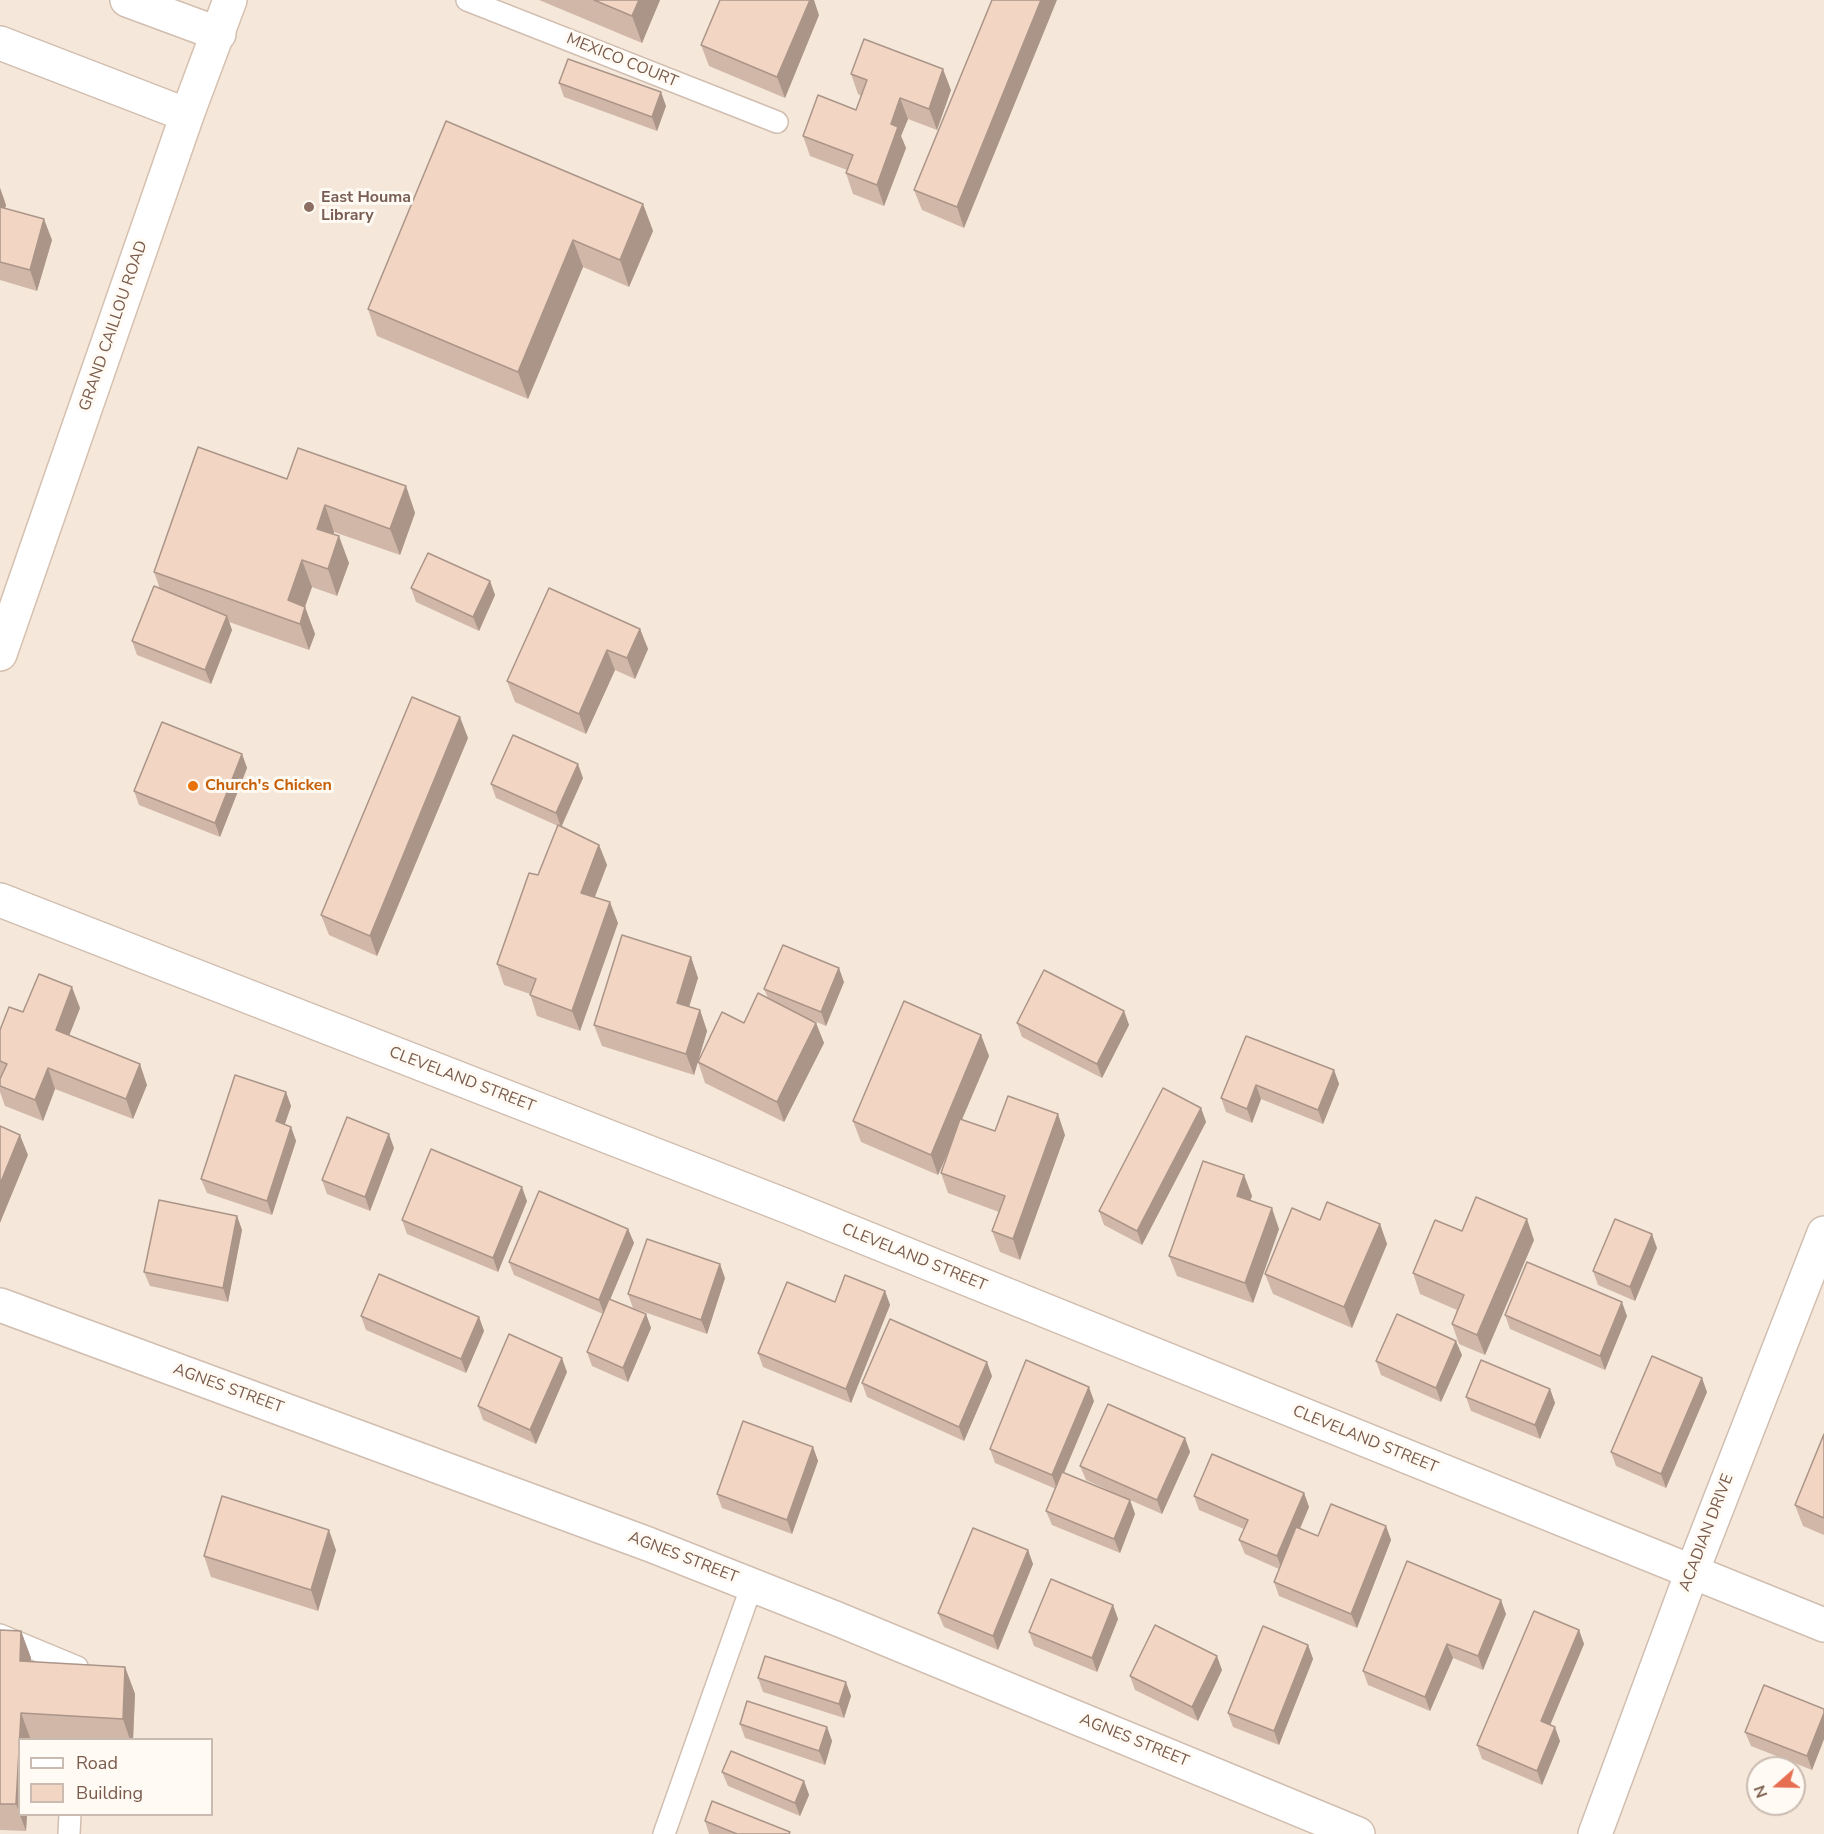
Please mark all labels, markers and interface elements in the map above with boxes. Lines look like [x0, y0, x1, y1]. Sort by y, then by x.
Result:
street label: MEXICO COURT [563, 30, 681, 92]
place label: East Houma Library [321, 188, 411, 226]
marker: East Houma Library [302, 200, 316, 214]
street label: GRAND CAILLOU ROAD [76, 238, 152, 414]
place label: Church's Chicken [205, 776, 332, 796]
marker: Church's Chicken [186, 779, 200, 793]
street label: CLEVELAND STREET [386, 1043, 538, 1117]
street label: CLEVELAND STREET [839, 1220, 989, 1296]
street label: AGNES STREET [170, 1360, 286, 1418]
street label: CLEVELAND STREET [1290, 1402, 1440, 1478]
street label: ACADIAN DRIVE [1676, 1472, 1738, 1594]
street label: AGNES STREET [625, 1528, 741, 1588]
street label: AGNES STREET [1077, 1710, 1191, 1772]
legend [18, 1738, 213, 1816]
text: Road [76, 1751, 118, 1775]
north arrow [1746, 1756, 1806, 1816]
text: Building [76, 1781, 143, 1805]
text: N [1749, 1782, 1773, 1801]

